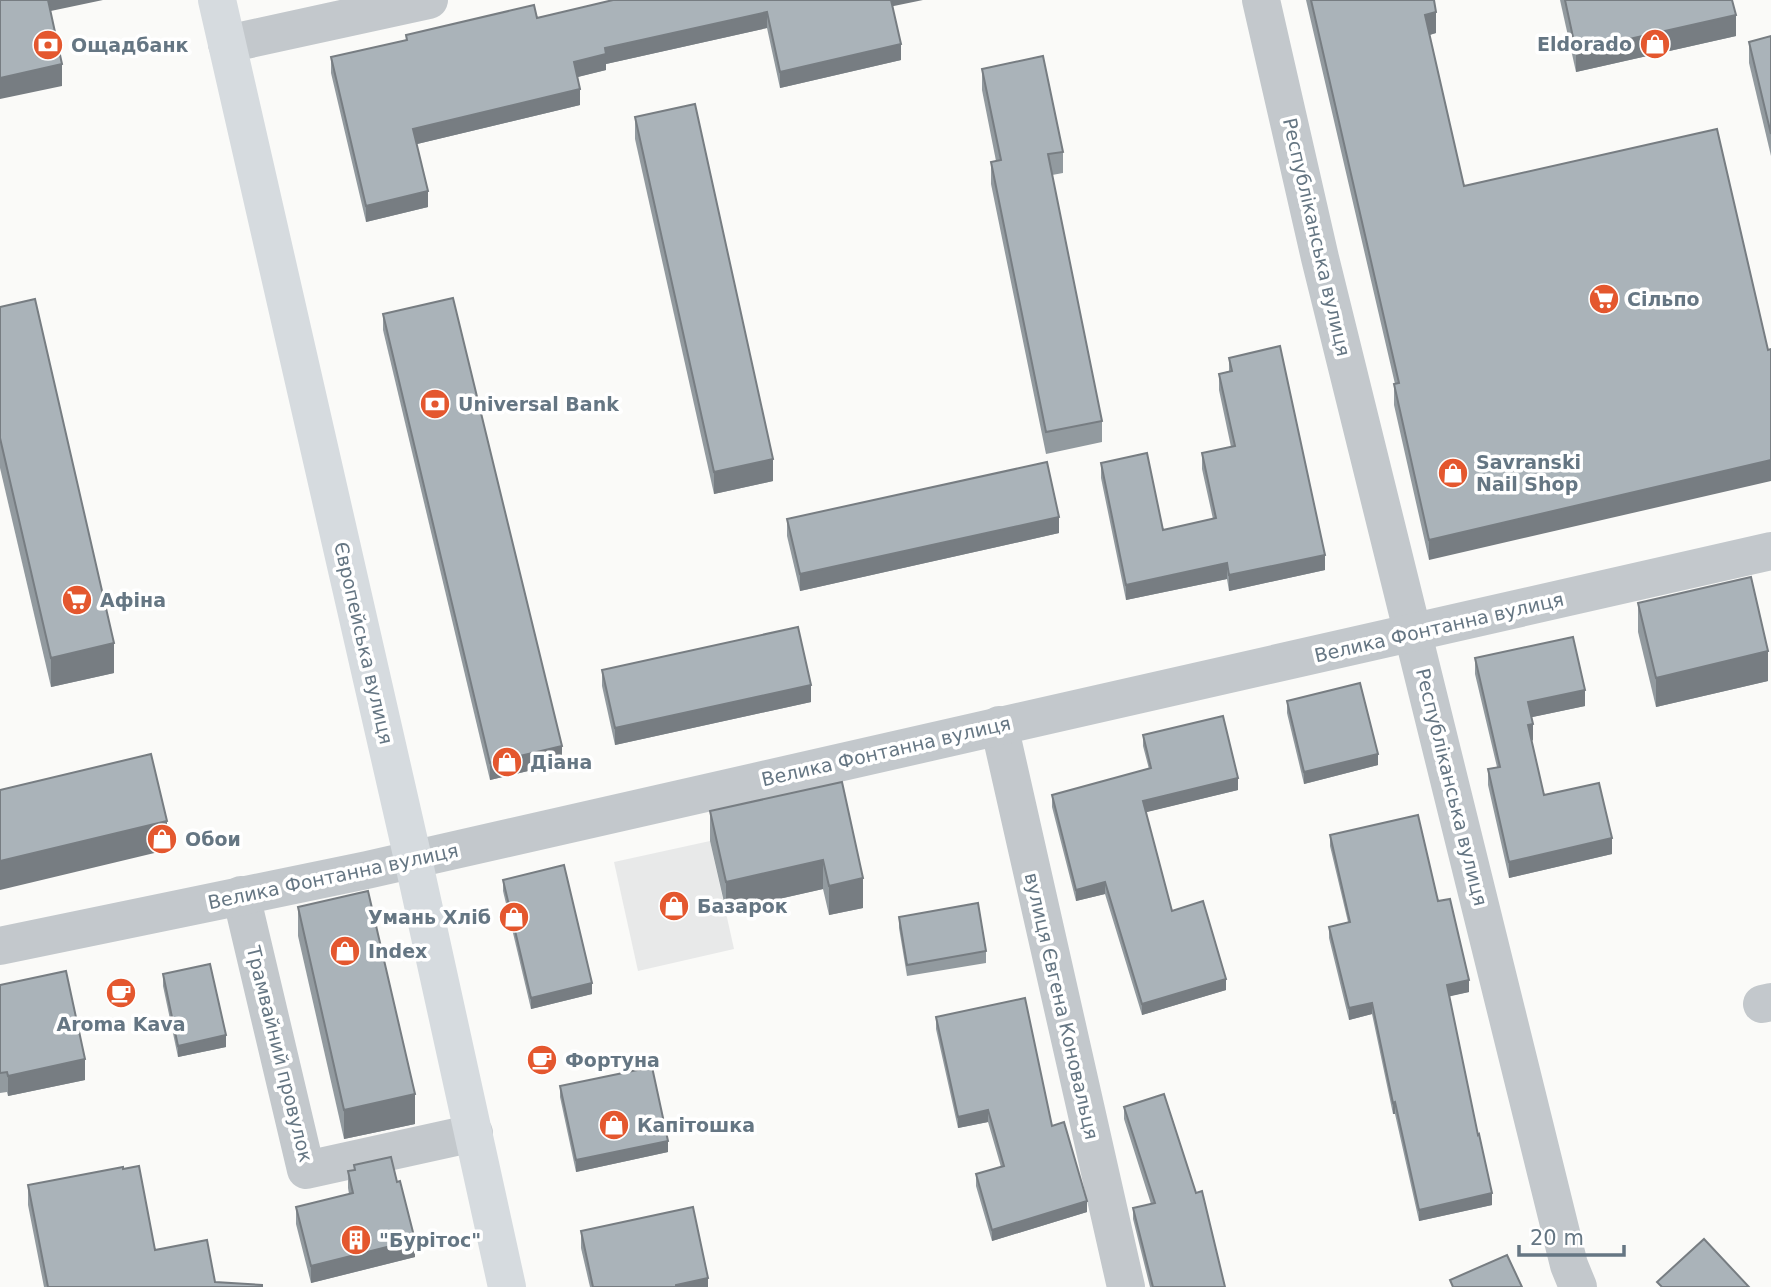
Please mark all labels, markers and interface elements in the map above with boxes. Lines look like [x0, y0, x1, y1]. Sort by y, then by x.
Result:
shop icon: Eldorado [1638, 27, 1672, 61]
bank icon: Ощадбанк [31, 28, 65, 62]
place label: Eldorado [1537, 33, 1632, 55]
place label: Ощадбанк [71, 34, 189, 56]
street label: Республіканська вулиця [1279, 116, 1355, 358]
supermarket icon: Сільпо [1587, 282, 1621, 316]
place label: Сільпо [1627, 288, 1700, 310]
bank icon: Universal Bank [418, 387, 452, 421]
place label: Universal Bank [458, 393, 619, 415]
place label: Savranski Nail Shop [1476, 451, 1581, 495]
shop icon: Savranski Nail Shop [1436, 456, 1470, 490]
street label: Європейська вулиця [330, 540, 398, 746]
supermarket icon: Афіна [60, 583, 94, 617]
street label: Велика Фонтанна вулиця [1312, 588, 1566, 666]
place label: Афіна [100, 589, 166, 611]
street label: Республіканська вулиця [1412, 666, 1492, 908]
street label: Велика Фонтанна вулиця [759, 712, 1013, 790]
shop icon: Діана [490, 745, 524, 779]
place label: Діана [530, 751, 592, 773]
shop icon: Обои [145, 822, 179, 856]
place label: Обои [185, 828, 241, 850]
street label: Велика Фонтанна вулиця [206, 839, 460, 913]
street label: вулиця Євгена Коновальця [1021, 870, 1103, 1142]
shop icon: Базарок [657, 889, 691, 923]
place label: Базарок [697, 895, 788, 917]
shop icon: Умань Хліб [497, 900, 531, 934]
place label: Умань Хліб [368, 906, 491, 928]
shop icon: Index [328, 934, 362, 968]
place label: Index [368, 940, 427, 962]
street label: Трамвайний провулок [242, 943, 318, 1164]
cafe icon: Aroma Kava [104, 976, 138, 1010]
place label: Aroma Kava [56, 1013, 186, 1035]
cafe icon: Фортуна [525, 1043, 559, 1077]
place label: Фортуна [565, 1049, 660, 1071]
shop icon: Капітошка [597, 1108, 631, 1142]
place label: Капітошка [637, 1114, 755, 1136]
scale bar [1519, 1214, 1624, 1258]
building icon: "Бурітос" [339, 1223, 373, 1257]
text: 20 m [1530, 1226, 1584, 1250]
place label: "Бурітос" [379, 1229, 481, 1251]

